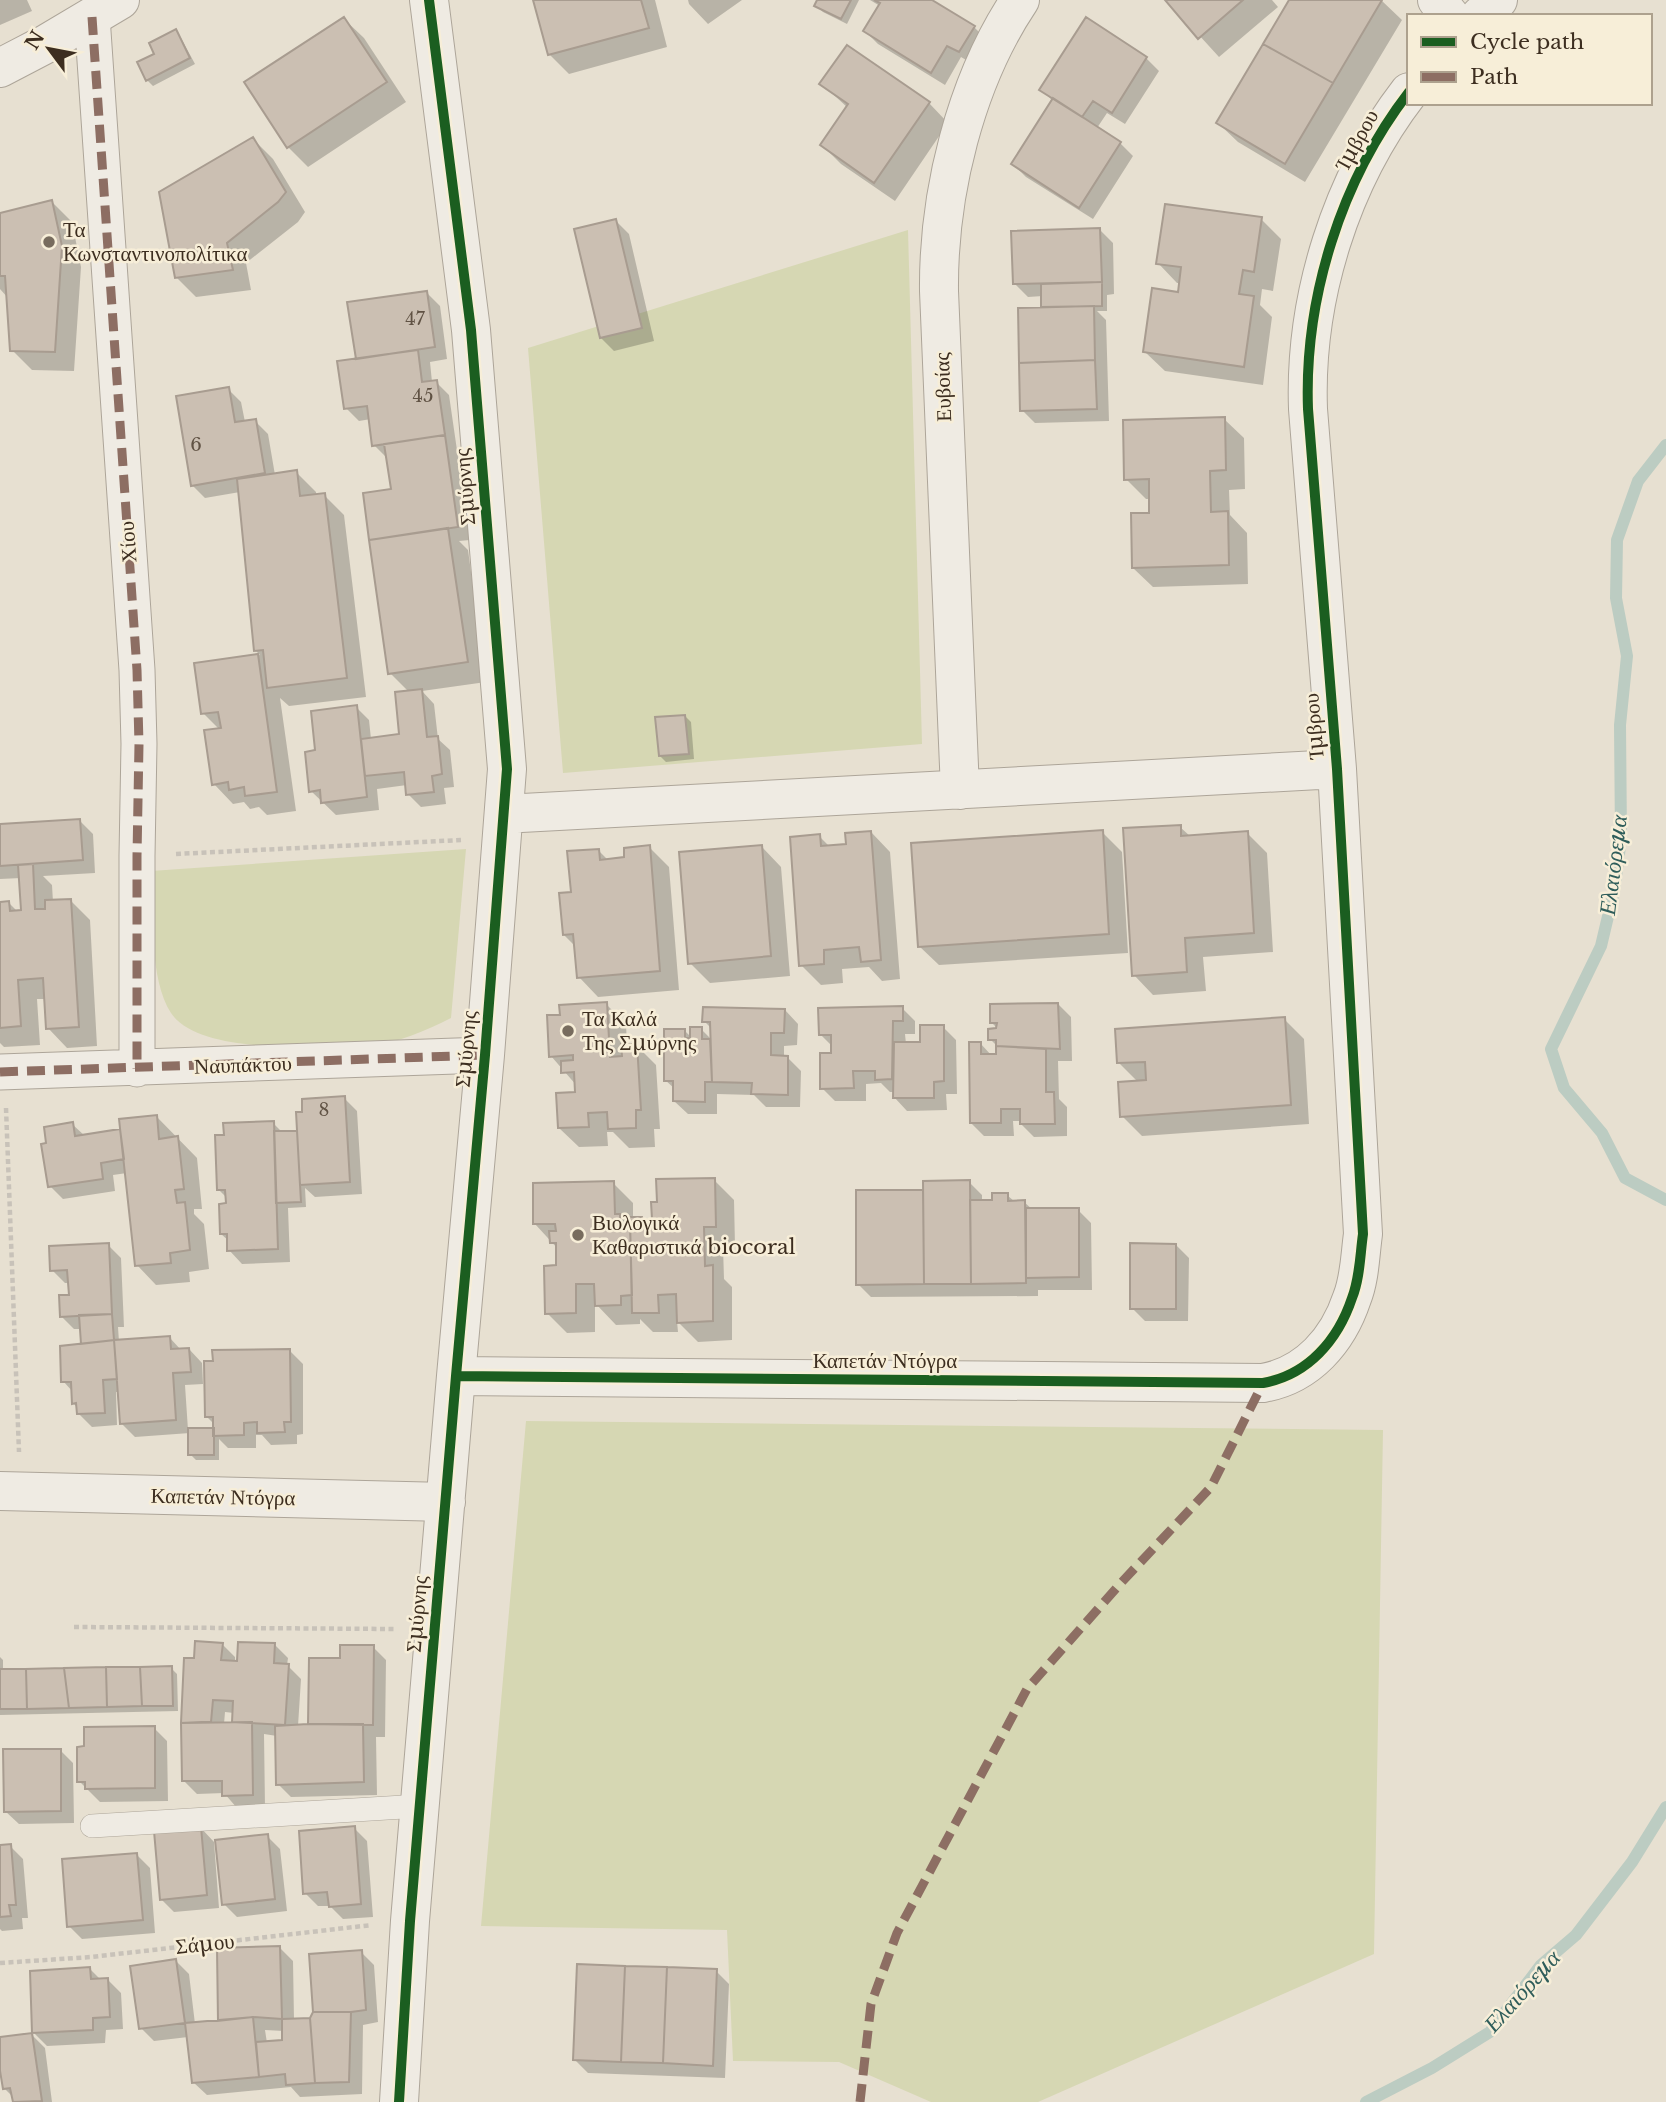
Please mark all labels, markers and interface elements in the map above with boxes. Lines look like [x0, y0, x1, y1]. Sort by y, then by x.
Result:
north arrow [14, 14, 84, 84]
legend [1407, 14, 1652, 105]
text: N [21, 26, 50, 54]
text: Cycle path [1470, 29, 1584, 55]
text: Path [1470, 64, 1518, 90]
street label: Ίμβρου [1329, 105, 1384, 176]
place label: Τα Κωνσταντινοπολίτικα [63, 217, 247, 267]
marker: Τα Κωνσταντινοπολίτικα [41, 234, 57, 250]
house number: 47 [405, 308, 426, 330]
street label: Ευβοίας [929, 351, 957, 422]
house number: 45 [413, 385, 433, 407]
house number: 6 [190, 434, 202, 456]
street label: Σμύρνης [449, 447, 481, 527]
street label: Χίου [114, 520, 142, 564]
street label: Ίμβρου [1298, 692, 1330, 761]
water label: Ελαιόρεμα [1593, 812, 1633, 918]
place label: Τα Καλά Της Σμύρνης [582, 1006, 697, 1056]
street label: Σμύρνης [450, 1009, 482, 1089]
marker: Τα Καλά Της Σμύρνης [560, 1023, 576, 1039]
street label: Ναυπάκτου [194, 1050, 292, 1080]
house number: 8 [319, 1099, 329, 1121]
place label: Βιολογικά Καθαριστικά biocoral [592, 1210, 796, 1260]
marker: Βιολογικά Καθαριστικά biocoral [570, 1227, 586, 1243]
street label: Καπετάν Ντόγρα [813, 1348, 957, 1374]
street label: Καπετάν Ντόγρα [150, 1483, 296, 1511]
street label: Σμύρνης [401, 1574, 433, 1654]
street label: Σάμου [174, 1928, 236, 1960]
water label: Ελαιόρεμα [1477, 1943, 1567, 2039]

